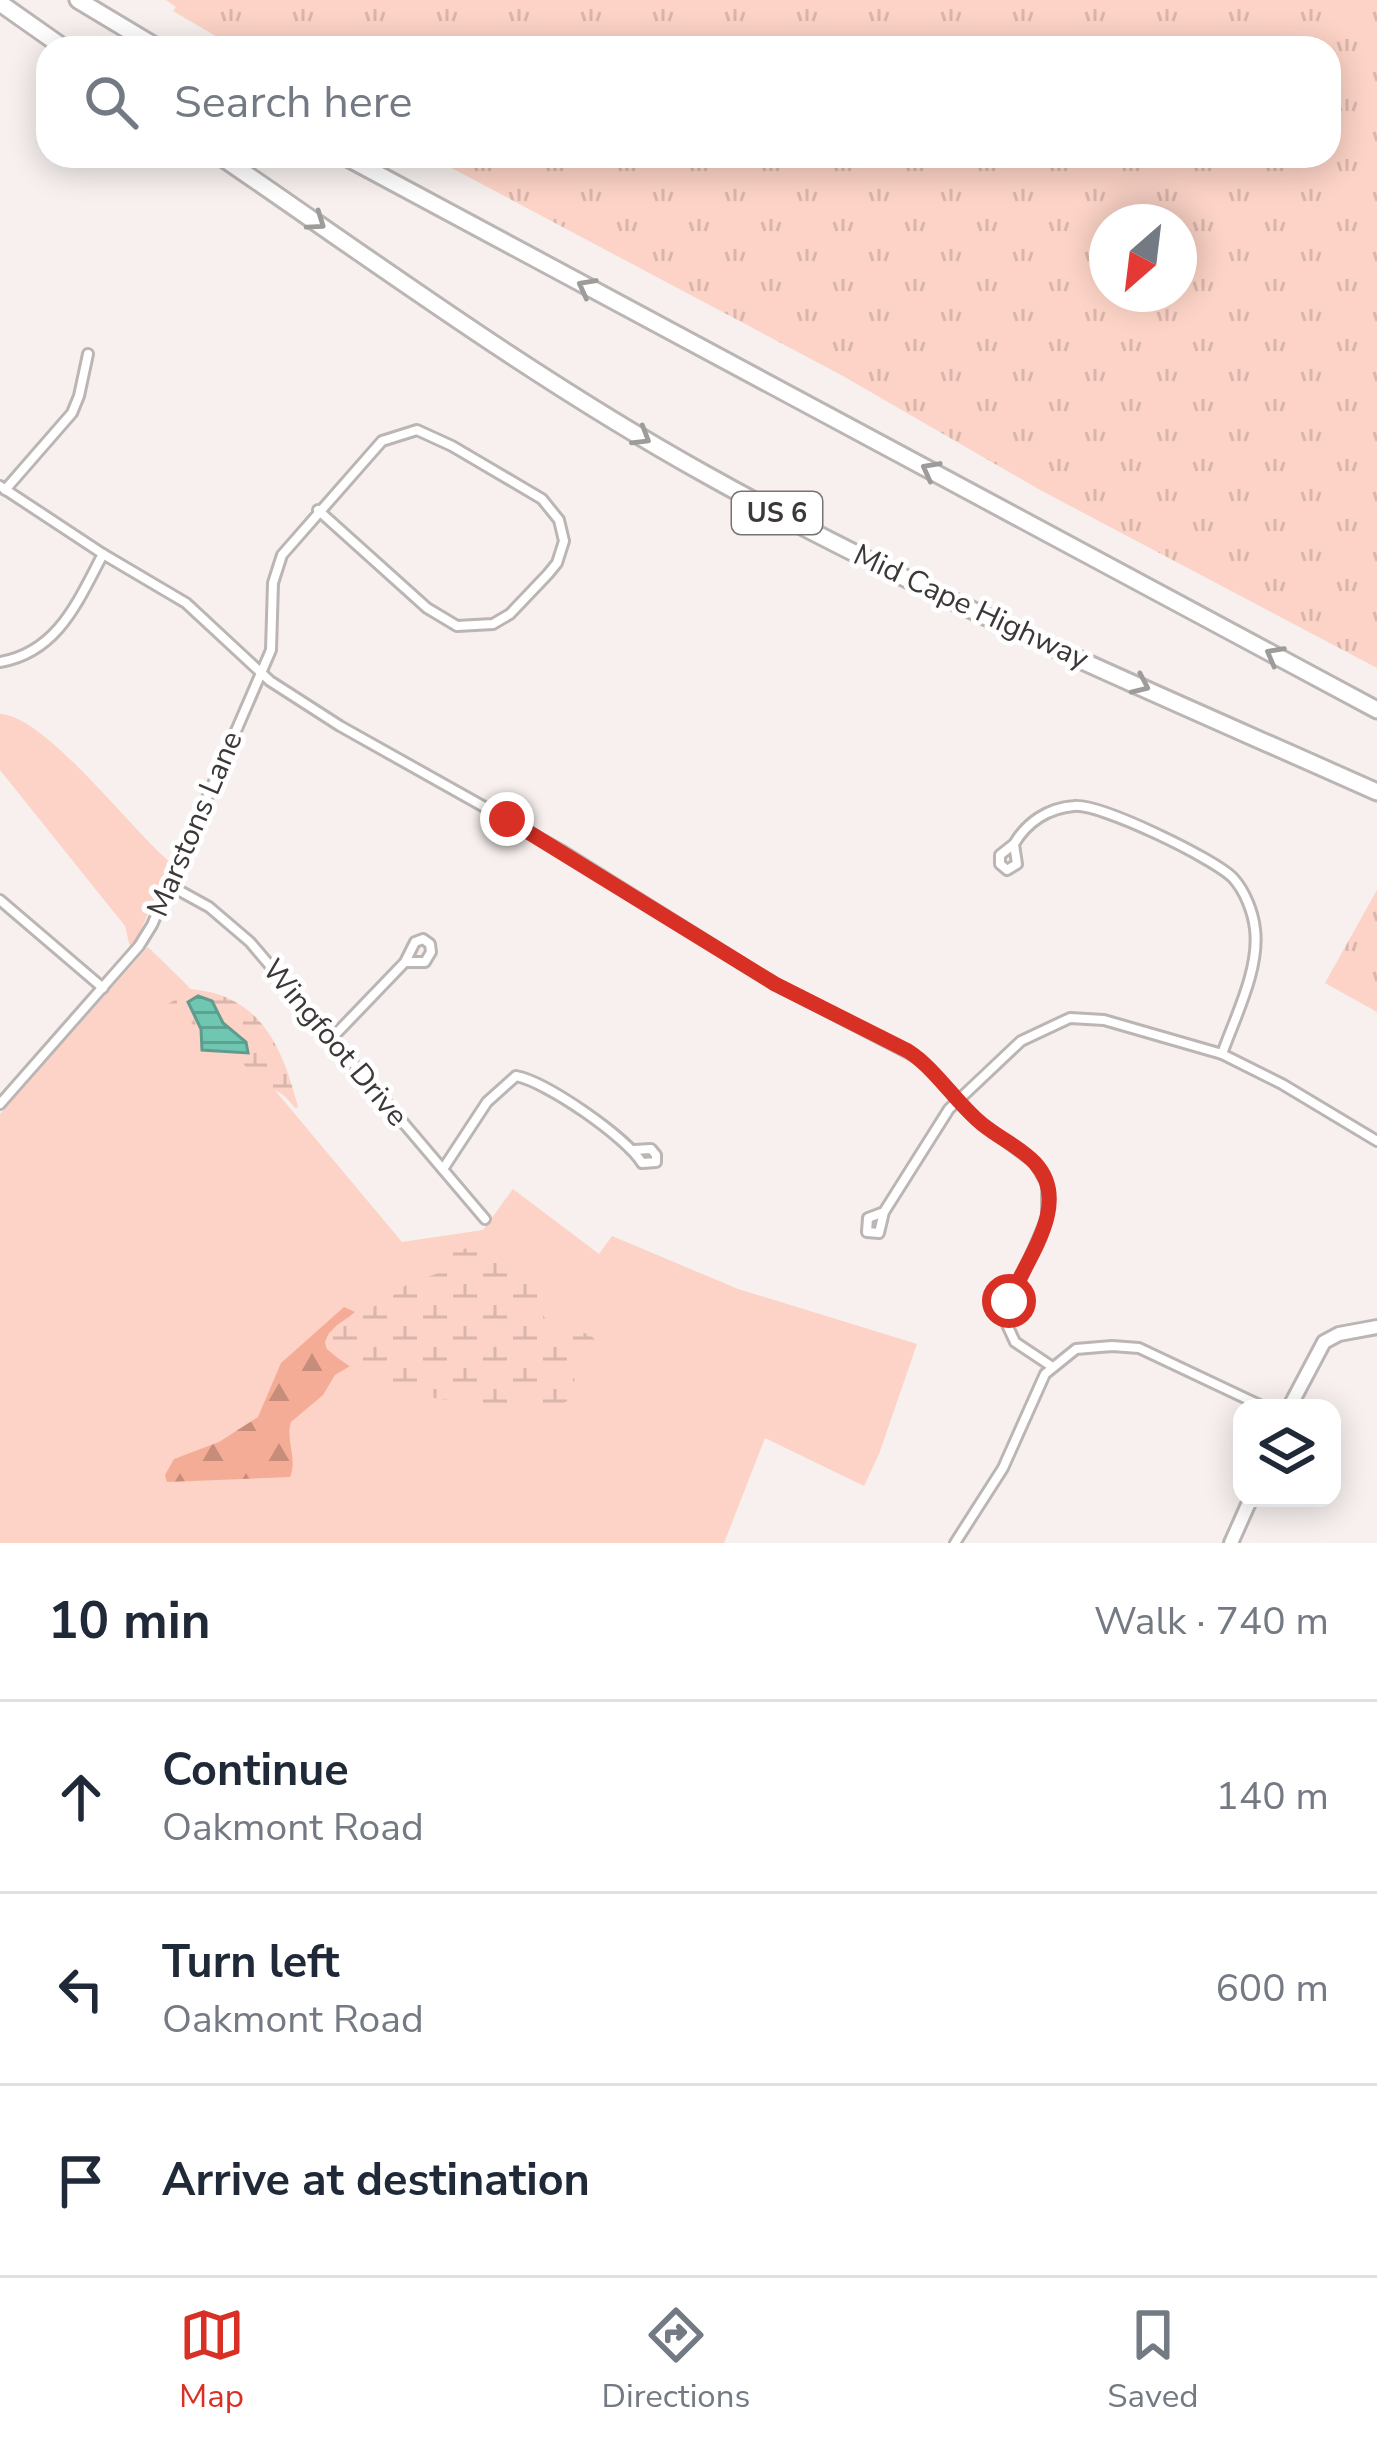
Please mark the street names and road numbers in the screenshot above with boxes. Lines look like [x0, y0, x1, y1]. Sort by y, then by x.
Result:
road number: US 6 [732, 492, 822, 534]
street label: Mid Cape Highway [847, 535, 1096, 680]
street label: Marstons Lane [137, 725, 253, 923]
street label: Wingfoot Drive [253, 951, 417, 1135]

